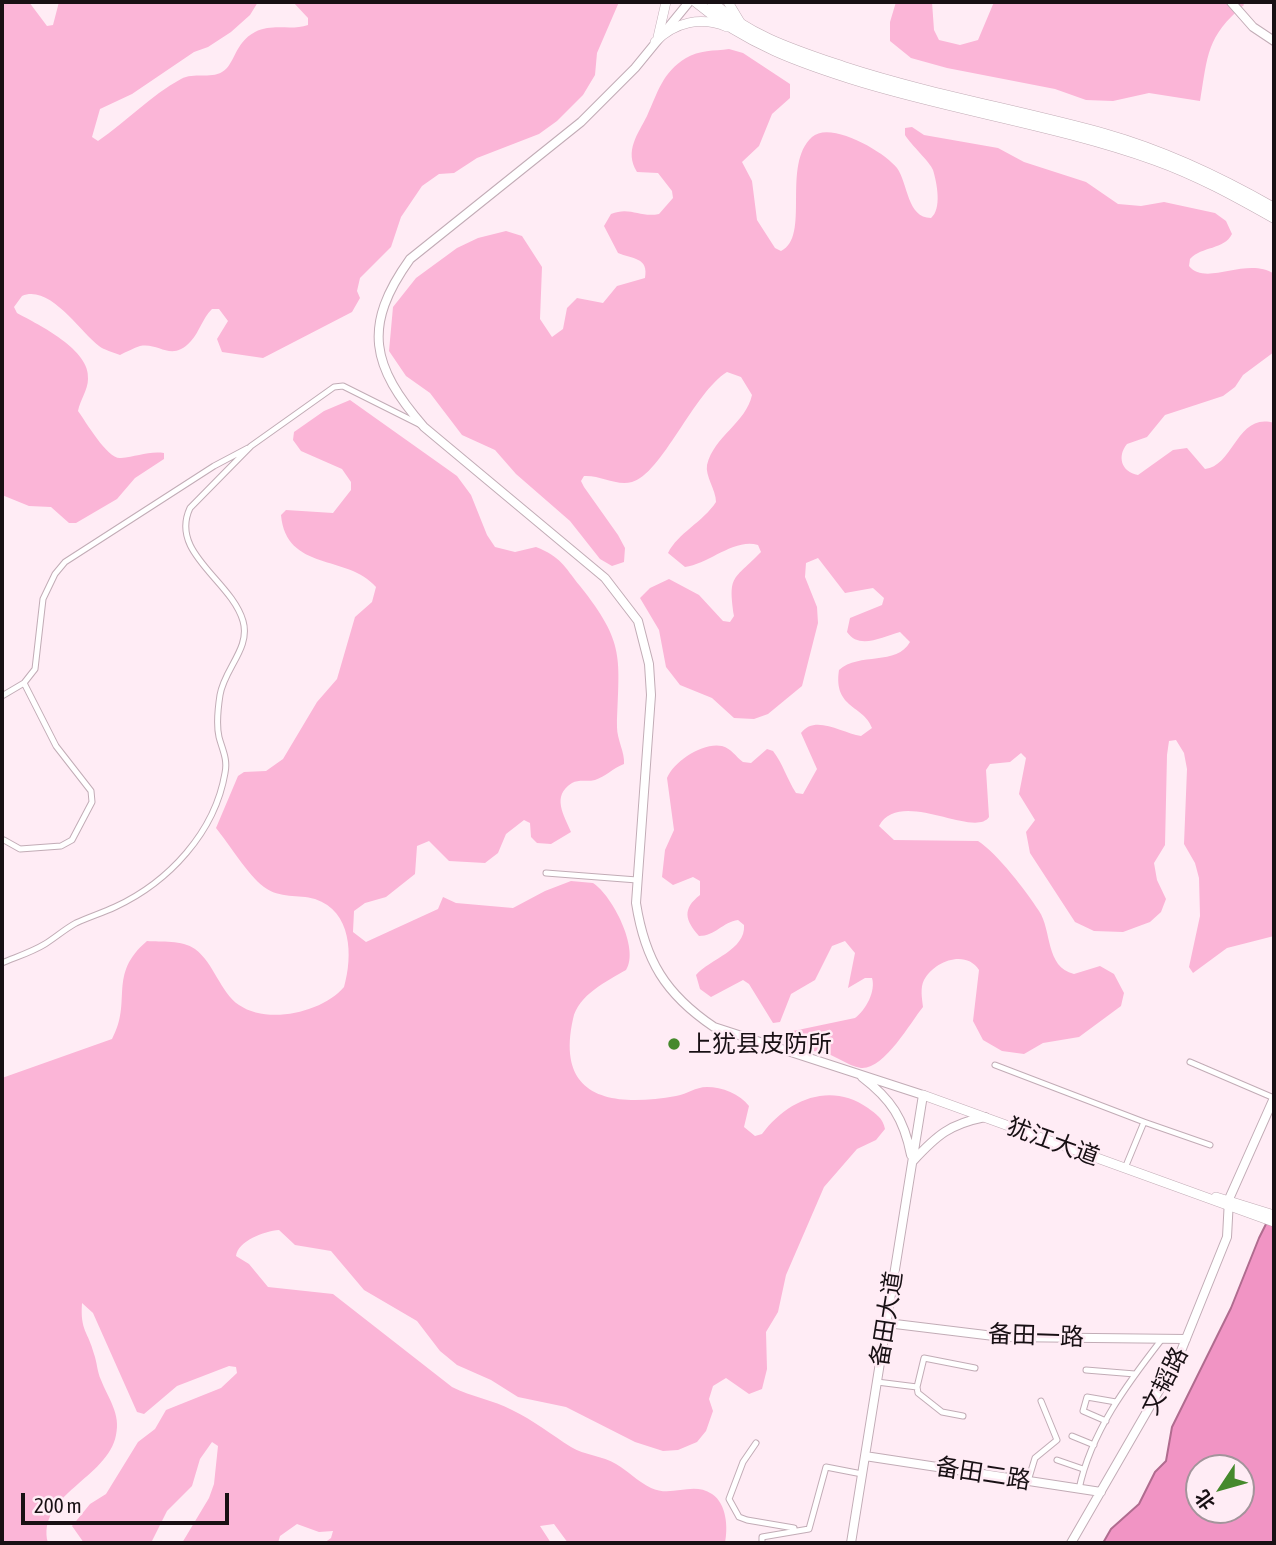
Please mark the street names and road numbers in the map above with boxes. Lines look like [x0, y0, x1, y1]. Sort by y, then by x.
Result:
street label: 犹江大道 [1003, 1112, 1103, 1172]
street label: 备田大道 [865, 1269, 909, 1369]
street label: 备田一路 [988, 1320, 1084, 1352]
street label: 文韬路 [1136, 1342, 1194, 1420]
street label: 备田二路 [933, 1452, 1033, 1496]

